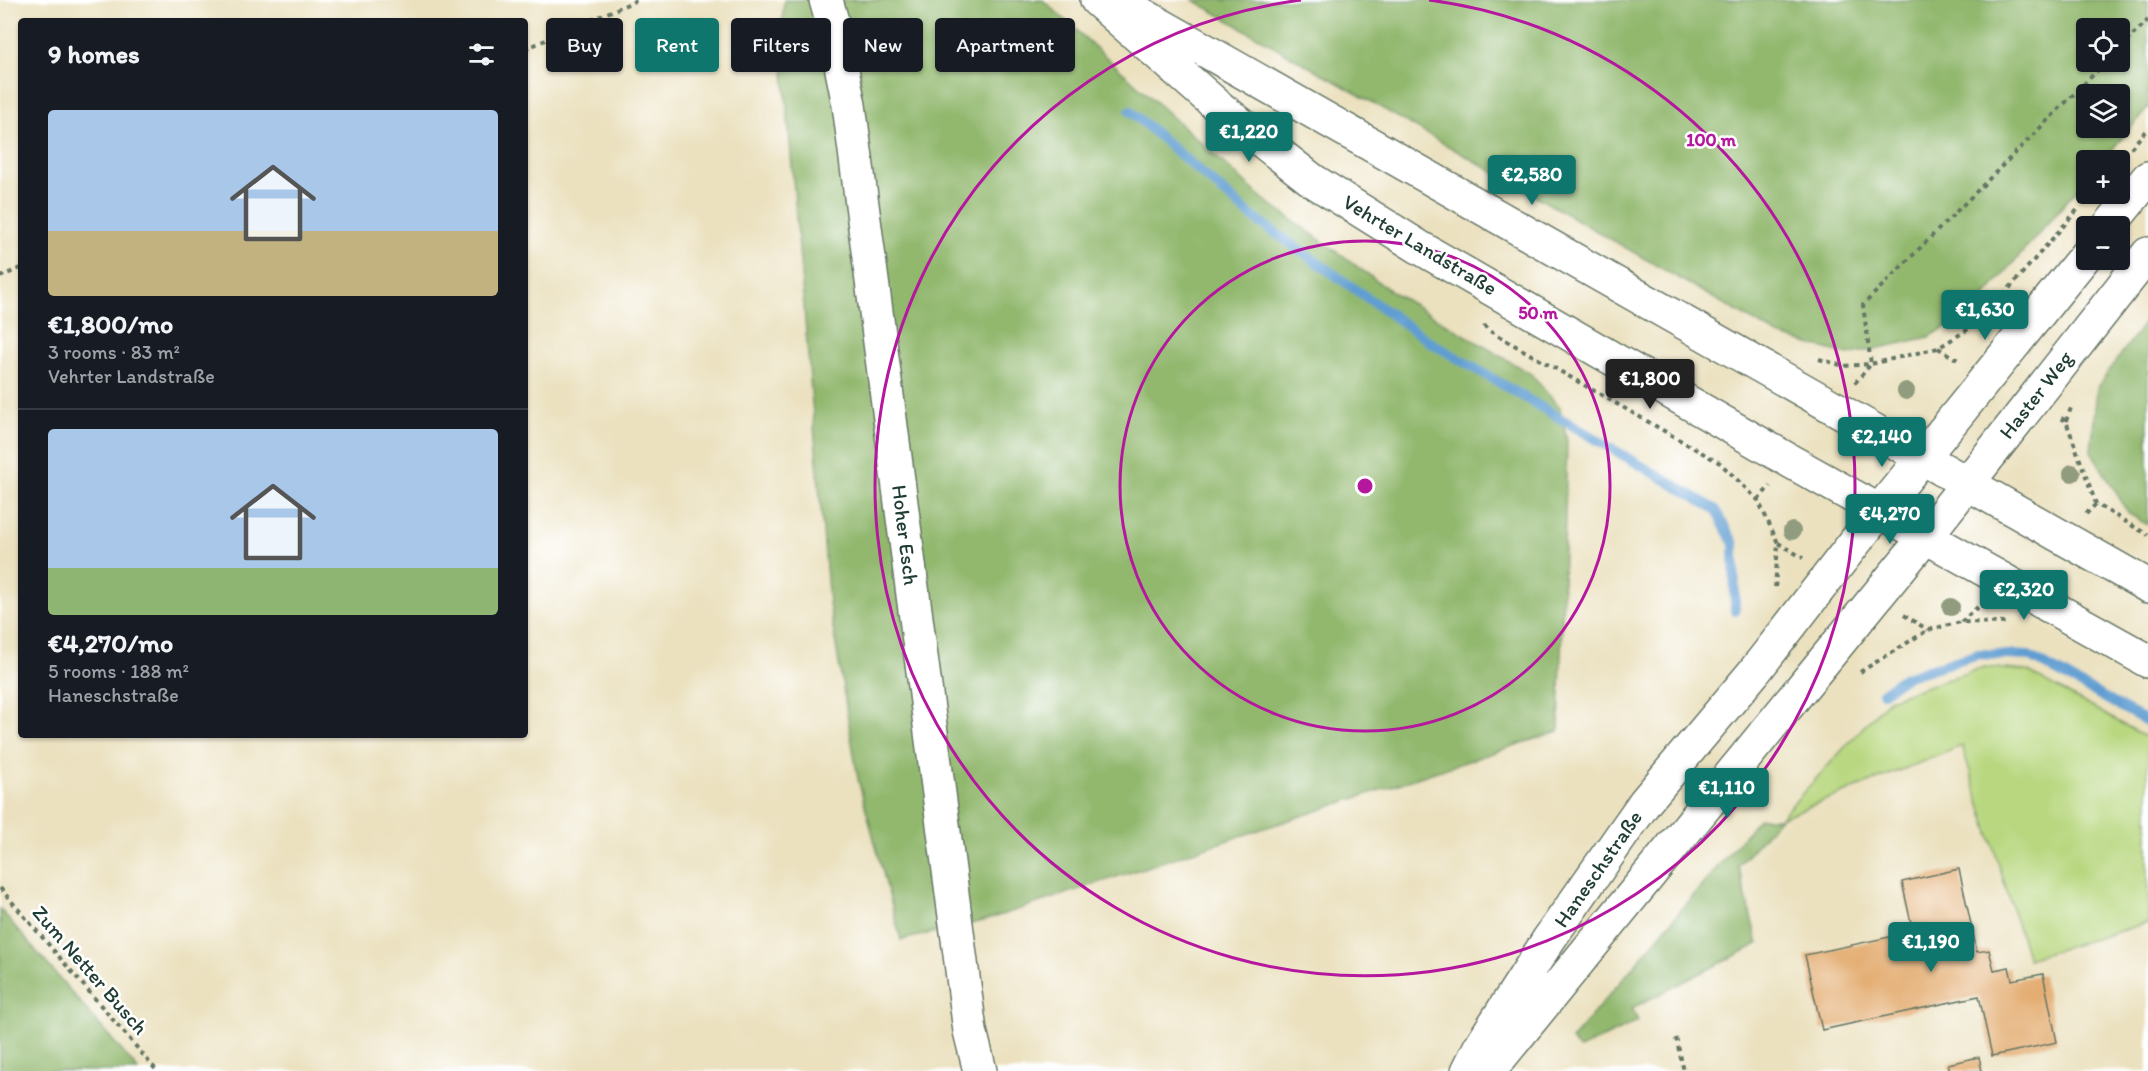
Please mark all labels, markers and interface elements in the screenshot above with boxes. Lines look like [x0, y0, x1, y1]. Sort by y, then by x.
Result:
chip: Buy [546, 18, 623, 72]
chip: Rent [635, 18, 719, 72]
chip: Filters [731, 18, 831, 72]
chip: New [843, 18, 923, 72]
chip: Apartment [935, 18, 1075, 72]
map controls [2076, 18, 2130, 270]
button: locate [2076, 18, 2130, 72]
text: 9 homes [48, 38, 140, 70]
icon: filters [465, 38, 498, 71]
button: layers [2076, 84, 2130, 138]
pin: €1,220 [1200, 112, 1298, 163]
text: €1,220 [1220, 119, 1278, 143]
text: 100 m [1686, 129, 1737, 151]
icon: home [219, 149, 327, 257]
button: + [2076, 150, 2130, 204]
pin: €2,580 [1483, 155, 1581, 206]
text: €2,580 [1502, 162, 1562, 186]
street label: Vehrter Landstraße [1339, 189, 1502, 300]
button: − [2076, 216, 2130, 270]
pin: €1,630 [1936, 290, 2034, 341]
text: €1,630 [1955, 297, 2015, 321]
text: 50 m [1518, 302, 1559, 324]
text: €1,800/mo [48, 308, 173, 340]
text: 3 rooms · 83 m² [48, 340, 180, 364]
street label: Haster Weg [1994, 346, 2078, 444]
pin: €1,800 [1601, 359, 1699, 410]
text: Vehrter Landstraße [48, 364, 215, 388]
text: €1,800 [1619, 366, 1681, 390]
pin: €2,140 [1833, 417, 1931, 468]
text: €2,140 [1852, 424, 1912, 448]
icon: home [219, 468, 327, 576]
centre of rings [1355, 476, 1375, 496]
street label: Hoher Esch [887, 483, 924, 587]
pin: €4,270 [1841, 494, 1939, 545]
text: €4,270 [1860, 501, 1920, 525]
pin: €2,320 [1975, 570, 2073, 621]
text: €2,320 [1994, 577, 2054, 601]
text: €4,270/mo [48, 627, 173, 659]
text: 5 rooms · 188 m² [48, 659, 189, 683]
text: Haneschstraße [48, 683, 179, 707]
pin: €1,110 [1678, 768, 1776, 819]
text: €1,110 [1699, 775, 1755, 799]
street label: Haneschstraße [1548, 805, 1647, 932]
street label: Zum Netter Busch [27, 900, 154, 1040]
pin: €1,190 [1882, 922, 1980, 973]
text: €1,190 [1902, 929, 1960, 953]

